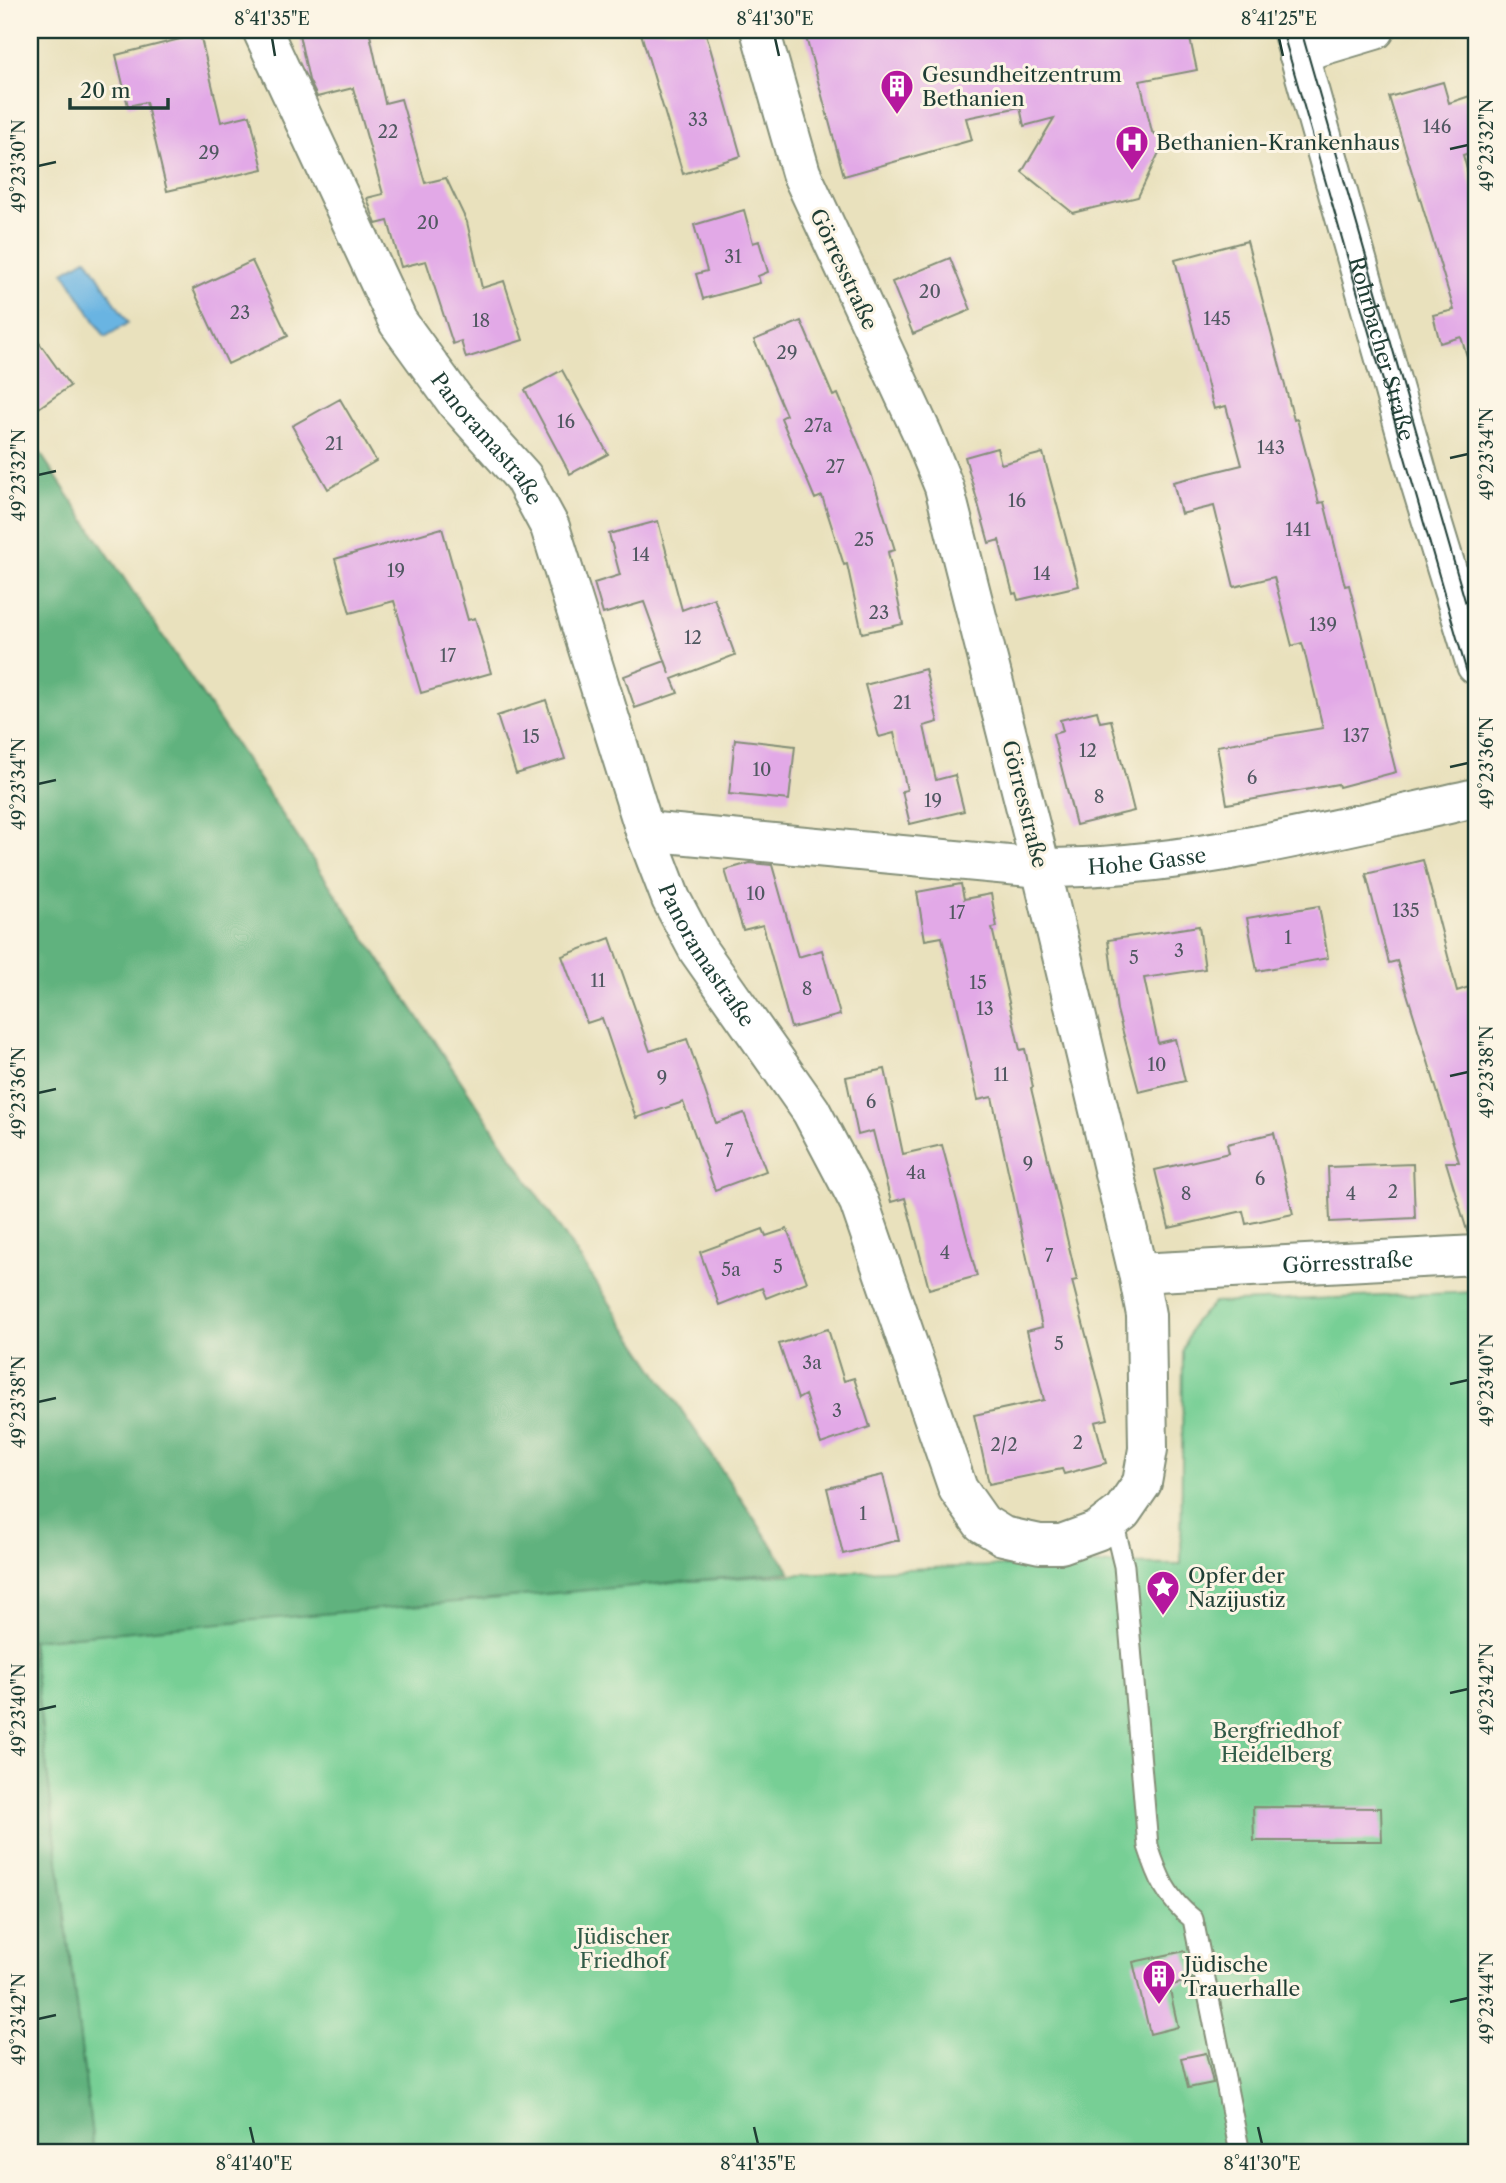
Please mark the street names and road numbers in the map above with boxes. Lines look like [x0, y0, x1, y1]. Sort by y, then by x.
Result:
street label: Görresstraße [805, 204, 883, 334]
street label: Rohrbacher Straße [1344, 254, 1420, 443]
street label: Panoramastraße [426, 367, 548, 509]
street label: Görresstraße [997, 738, 1053, 870]
street label: Hohe Gasse [1087, 842, 1208, 879]
street label: Panoramastraße [654, 880, 760, 1031]
street label: Görresstraße [1282, 1246, 1414, 1278]

